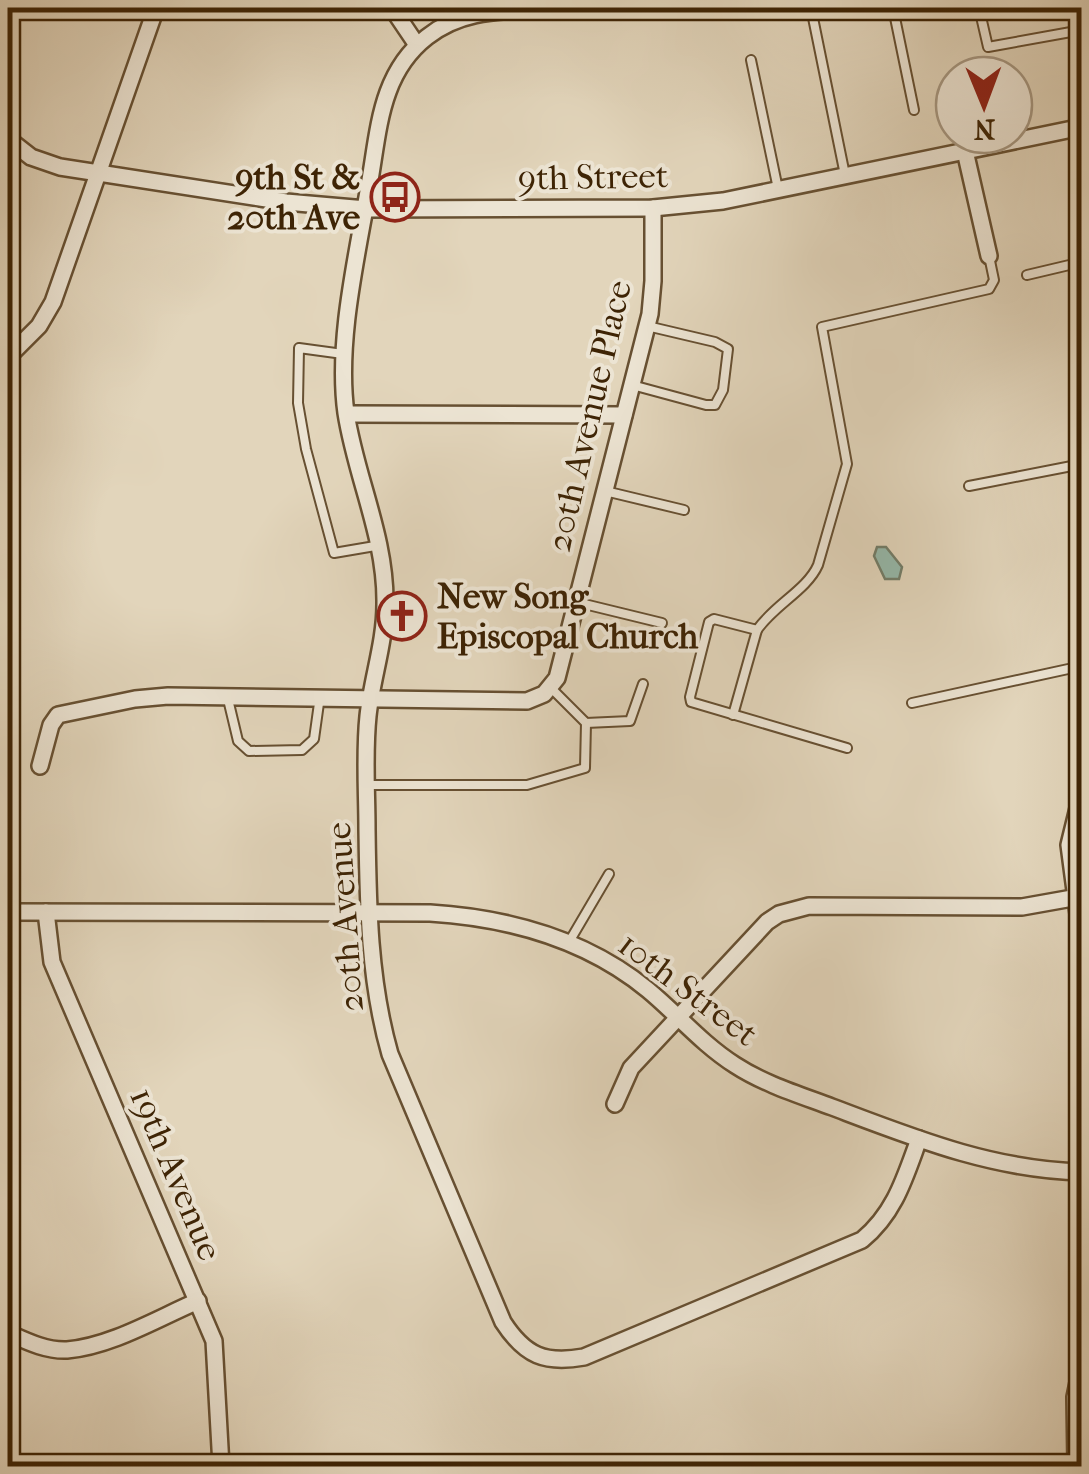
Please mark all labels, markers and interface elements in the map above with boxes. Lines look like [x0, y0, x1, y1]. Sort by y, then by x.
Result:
north arrow [934, 55, 1034, 155]
text: N [973, 113, 995, 146]
street label: 9th Street [517, 155, 669, 199]
place label: 9th St & 20th Ave [227, 157, 361, 238]
bus stop icon: 9th St & 20th Ave [369, 171, 421, 223]
street label: 20th Avenue Place [538, 276, 640, 556]
place label: New Song Episcopal Church [437, 576, 699, 657]
church icon: New Song Episcopal Church [376, 590, 428, 642]
street label: 20th Avenue [318, 821, 372, 1013]
street label: 10th Street [610, 923, 766, 1055]
street label: 19th Avenue [121, 1082, 231, 1266]

